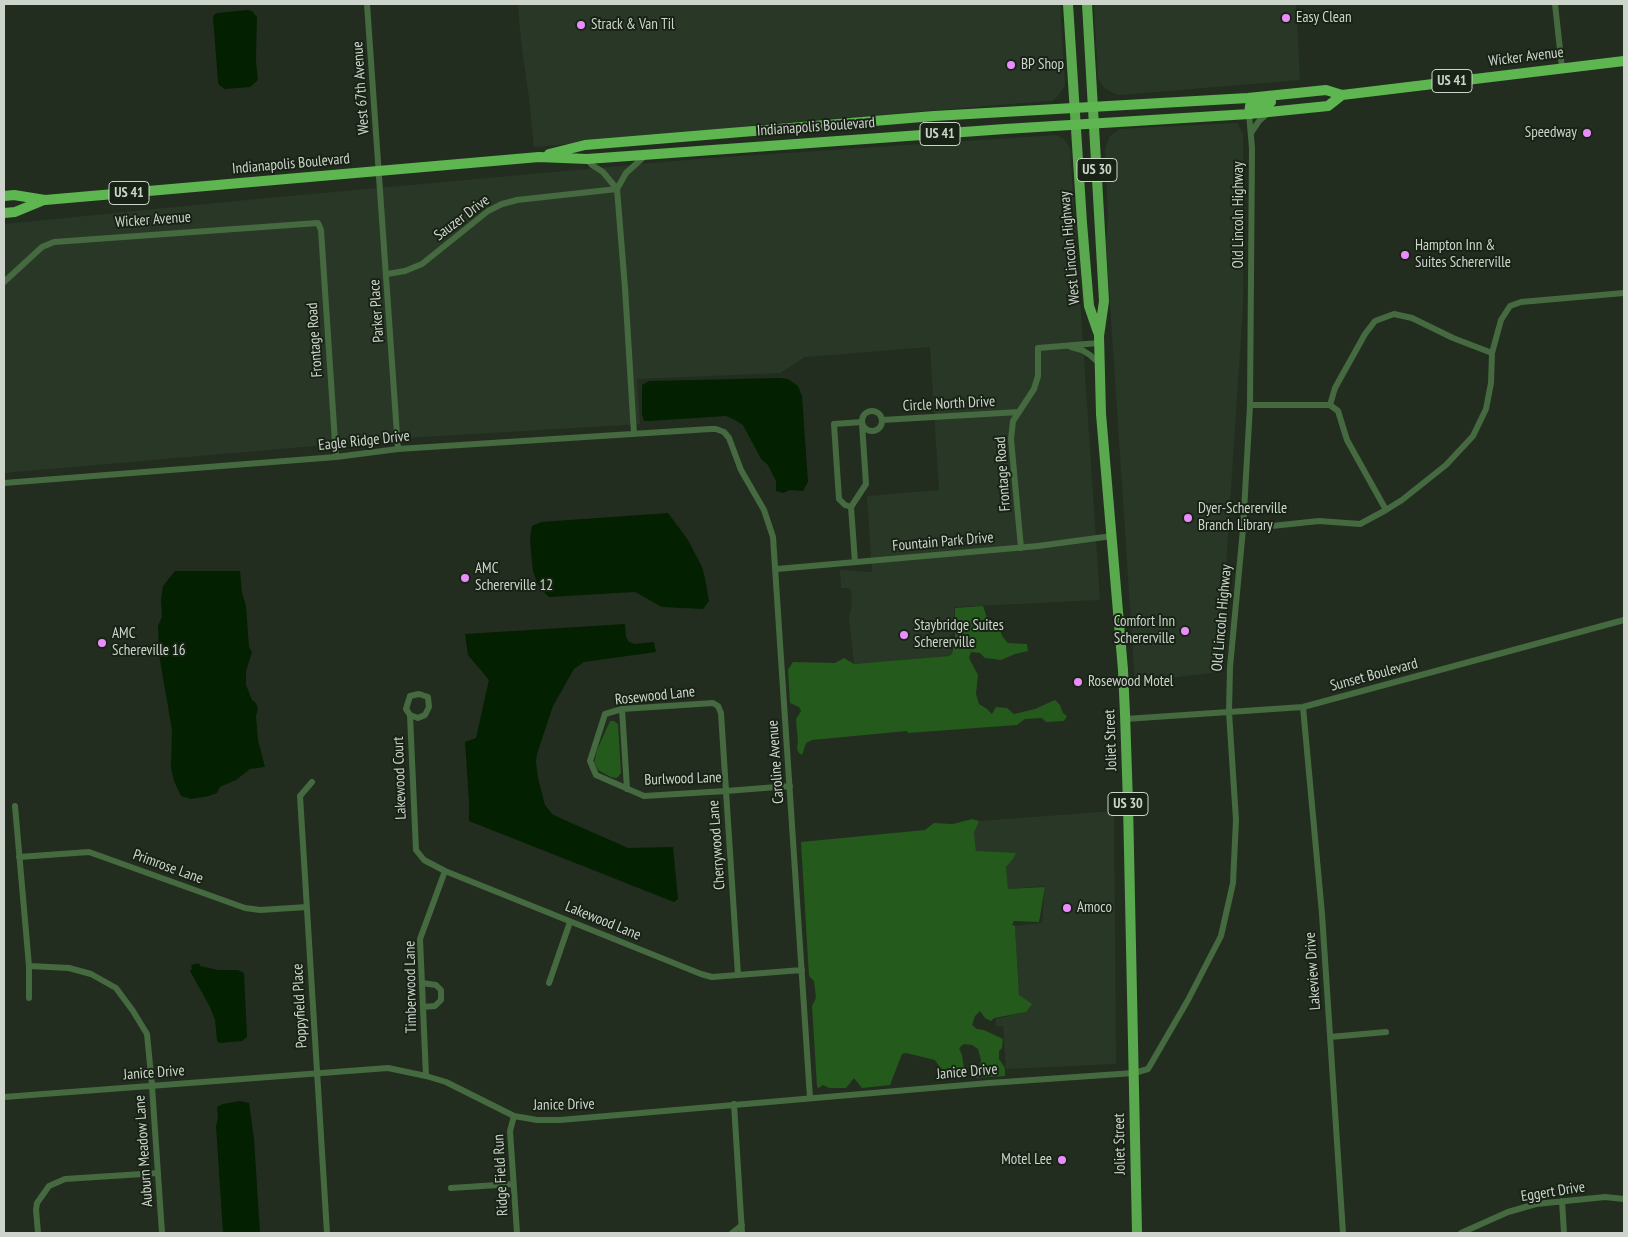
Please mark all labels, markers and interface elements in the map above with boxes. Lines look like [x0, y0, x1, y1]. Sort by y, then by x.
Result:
place label: Easy Clean [1296, 9, 1351, 27]
marker: Easy Clean [1280, 12, 1292, 24]
place label: Strack & Van Til [591, 16, 675, 34]
marker: Strack & Van Til [575, 19, 587, 31]
street label: West 67th Avenue [349, 41, 373, 135]
street label: Wicker Avenue [1487, 43, 1565, 71]
place label: BP Shop [1021, 56, 1064, 74]
marker: BP Shop [1005, 59, 1017, 71]
road number: US 41 [1432, 70, 1472, 92]
street label: Indianapolis Boulevard [756, 114, 876, 140]
road number: US 41 [920, 122, 960, 146]
place label: Speedway [1525, 124, 1577, 142]
marker: Speedway [1581, 127, 1593, 139]
street label: Indianapolis Boulevard [231, 150, 351, 178]
road number: US 30 [1077, 158, 1117, 182]
street label: Old Lincoln Highway [1230, 161, 1248, 269]
road number: US 41 [109, 182, 149, 204]
street label: West Lincoln Highway [1056, 190, 1084, 306]
street label: Sauzer Drive [431, 191, 493, 245]
street label: Wicker Avenue [115, 208, 191, 232]
place label: Hampton Inn & Suites Schererville [1415, 237, 1511, 272]
marker: Hampton Inn & Suites Schererville [1399, 249, 1411, 261]
street label: Parker Place [366, 279, 388, 343]
street label: Frontage Road [303, 302, 327, 378]
street label: Circle North Drive [902, 393, 996, 415]
street label: Eagle Ridge Drive [317, 427, 411, 455]
street label: Frontage Road [991, 436, 1015, 512]
place label: Dyer-Schererville Branch Library [1198, 500, 1287, 535]
marker: Dyer-Schererville Branch Library [1182, 512, 1194, 524]
street label: Fountain Park Drive [892, 529, 994, 555]
place label: AMC Schererville 12 [475, 560, 553, 595]
street label: Old Lincoln Highway [1208, 564, 1236, 672]
marker: AMC Schererville 12 [459, 572, 471, 584]
place label: Comfort Inn Schererville [1114, 613, 1175, 648]
place label: Staybridge Suites Schererville [914, 617, 1004, 652]
place label: AMC Schereville 16 [112, 625, 186, 660]
marker: Comfort Inn Schererville [1179, 625, 1191, 637]
marker: Staybridge Suites Schererville [898, 629, 910, 641]
marker: AMC Schereville 16 [96, 637, 108, 649]
street label: Sunset Boulevard [1328, 655, 1420, 695]
place label: Rosewood Motel [1088, 673, 1173, 691]
marker: Rosewood Motel [1072, 676, 1084, 688]
street label: Rosewood Lane [614, 683, 696, 709]
street label: Joliet Street [1101, 709, 1121, 771]
street label: Caroline Avenue [764, 720, 788, 804]
street label: Lakewood Court [390, 736, 410, 820]
street label: Burlwood Lane [644, 769, 722, 789]
road number: US 30 [1108, 792, 1148, 816]
street label: Cherrywood Lane [705, 800, 729, 890]
street label: Primrose Lane [130, 846, 206, 888]
street label: Lakewood Lane [563, 898, 643, 944]
place label: Amoco [1077, 899, 1112, 917]
marker: Amoco [1061, 902, 1073, 914]
street label: Lakeview Drive [1301, 931, 1325, 1011]
street label: Timberwood Lane [401, 941, 421, 1033]
street label: Poppyfield Place [289, 963, 311, 1049]
street label: Janice Drive [936, 1060, 998, 1084]
street label: Janice Drive [123, 1062, 185, 1084]
street label: Auburn Meadow Lane [131, 1095, 157, 1207]
street label: Janice Drive [533, 1095, 595, 1115]
street label: Joliet Street [1110, 1113, 1130, 1175]
street label: Ridge Field Run [490, 1134, 512, 1216]
place label: Motel Lee [1001, 1151, 1052, 1169]
marker: Motel Lee [1056, 1154, 1068, 1166]
street label: Eggert Drive [1520, 1178, 1586, 1206]

